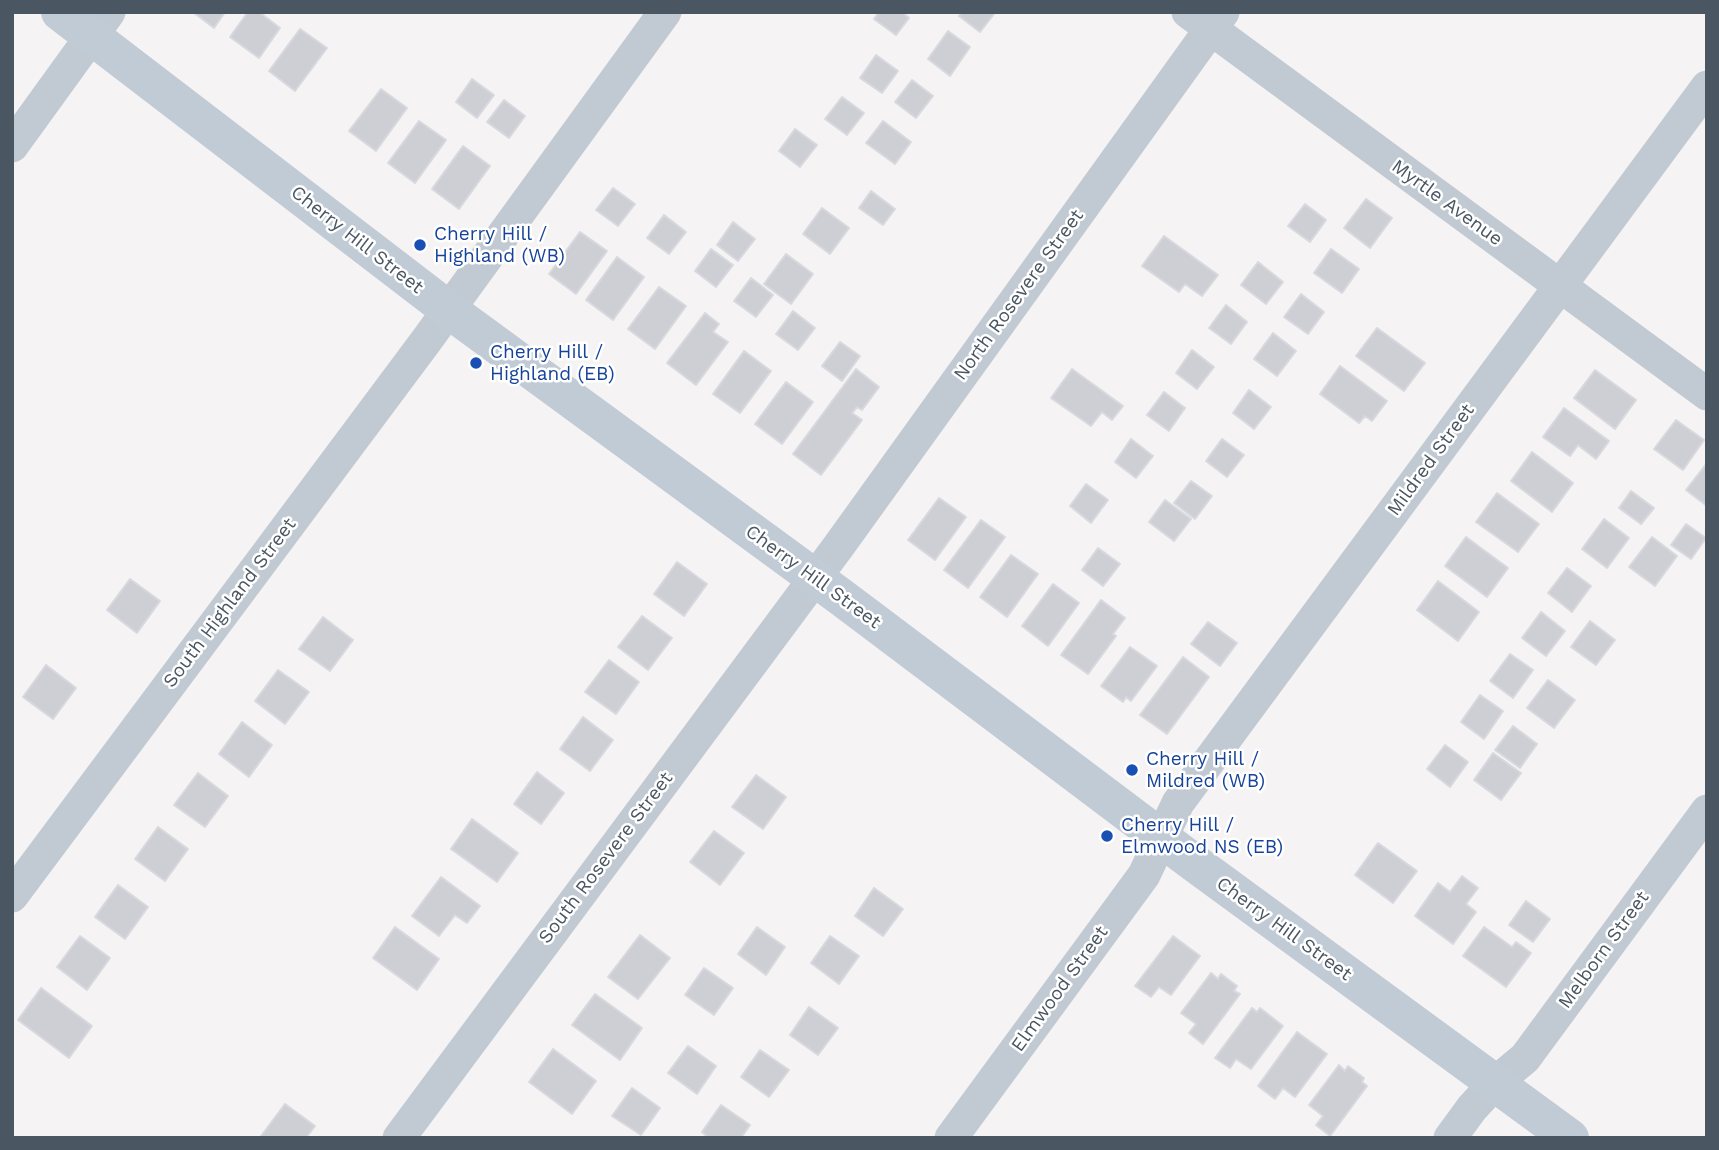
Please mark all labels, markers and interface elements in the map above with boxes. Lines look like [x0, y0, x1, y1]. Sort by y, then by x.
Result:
street label: Myrtle Avenue [1387, 155, 1507, 251]
street label: Cherry Hill Street [286, 181, 428, 299]
street label: North Rosevere Street [949, 205, 1089, 385]
place label: Cherry Hill / Highland (WB) [434, 223, 565, 267]
marker: Cherry Hill / Highland (WB) [412, 237, 428, 253]
place label: Cherry Hill / Highland (EB) [490, 341, 615, 385]
marker: Cherry Hill / Highland (EB) [468, 355, 484, 371]
street label: Mildred Street [1383, 399, 1479, 521]
street label: South Highland Street [159, 514, 301, 692]
street label: Cherry Hill Street [741, 520, 885, 634]
place label: Cherry Hill / Mildred (WB) [1146, 748, 1265, 792]
marker: Cherry Hill / Mildred (WB) [1124, 762, 1140, 778]
street label: South Rosevere Street [534, 768, 678, 948]
place label: Cherry Hill / Elmwood NS (EB) [1121, 814, 1283, 858]
marker: Cherry Hill / Elmwood NS (EB) [1099, 828, 1115, 844]
street label: Cherry Hill Street [1212, 872, 1356, 986]
street label: Melborn Street [1554, 887, 1654, 1013]
street label: Elmwood Street [1007, 922, 1113, 1056]

